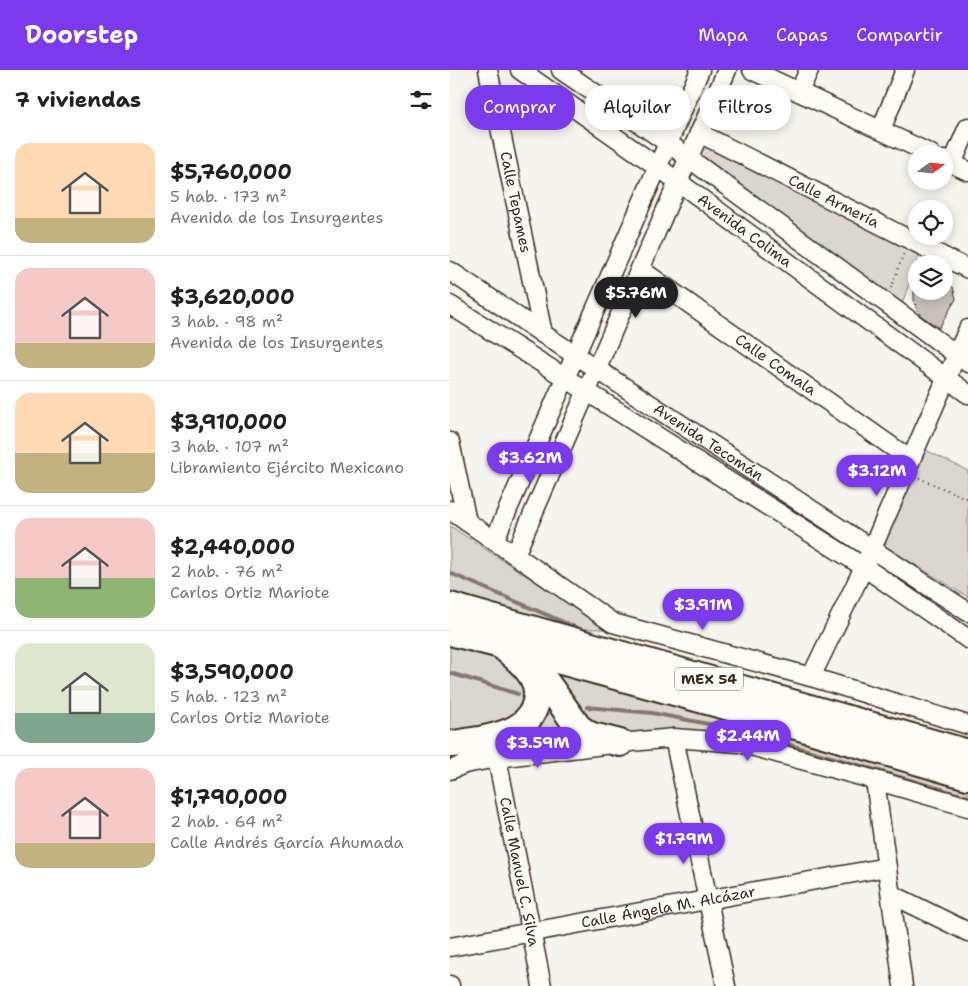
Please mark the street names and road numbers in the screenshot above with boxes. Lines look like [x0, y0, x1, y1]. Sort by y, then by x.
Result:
street label: Calle Tepames [495, 150, 536, 255]
street label: Calle Armería [785, 170, 883, 233]
street label: Avenida Colima [693, 189, 796, 272]
street label: Calle Comala [731, 329, 821, 400]
street label: Avenida Tecomán [650, 399, 767, 485]
road number: MEX 54 [675, 668, 743, 690]
street label: Calle Manuel C. Silva [495, 795, 544, 949]
street label: Calle Ángela M. Alcázar [579, 881, 757, 933]

